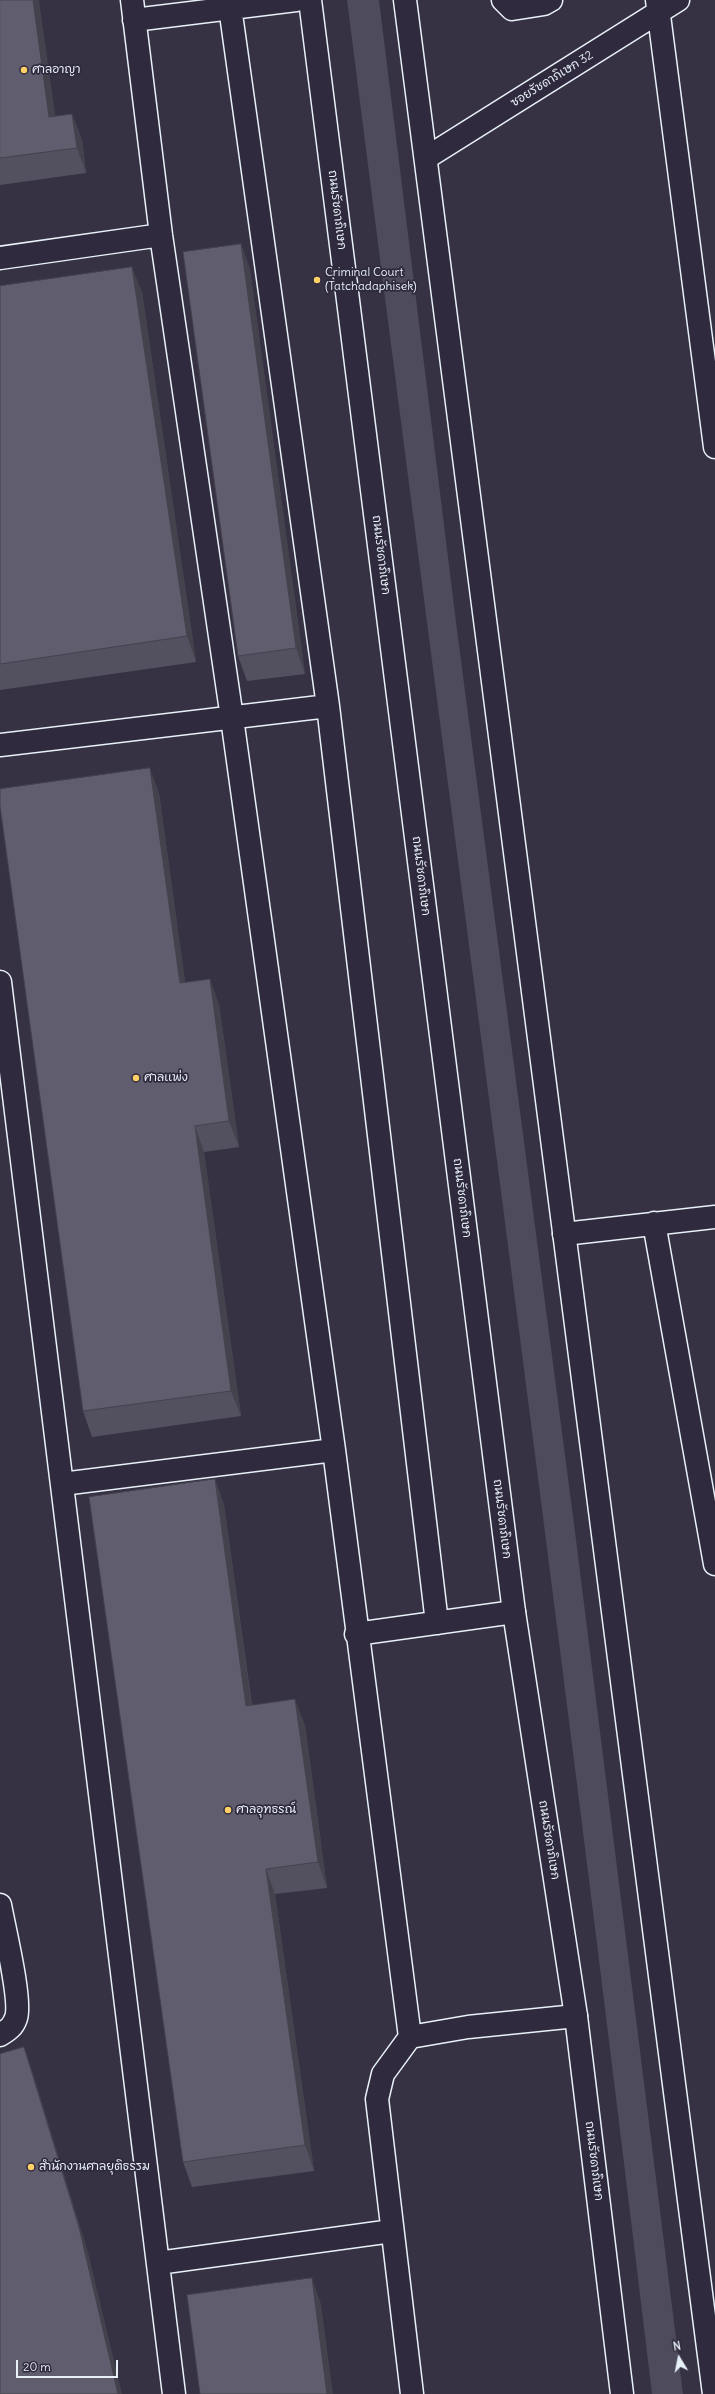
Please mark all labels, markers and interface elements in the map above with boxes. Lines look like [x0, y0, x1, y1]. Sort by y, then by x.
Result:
street label: ซอยรัชดาภิเษก 32 [508, 48, 596, 110]
place label: ศาลอาญา [32, 63, 80, 77]
marker: ศาลอาญา [19, 65, 29, 75]
street label: ถนนรัชดาภิเษก [325, 169, 349, 251]
place label: Criminal Court (Tatchadaphisek) [325, 266, 417, 294]
marker: Criminal Court (Tatchadaphisek) [312, 275, 322, 285]
street label: ถนนรัชดาภิเษก [369, 514, 393, 596]
street label: ถนนรัชดาภิเษก [409, 835, 433, 917]
place label: ศาลแพ่ง [144, 1071, 188, 1085]
marker: ศาลแพ่ง [131, 1073, 141, 1083]
street label: ถนนรัชดาภิเษก [450, 1157, 474, 1239]
street label: ถนนรัชดาภิเษก [490, 1478, 514, 1560]
street label: ถนนรัชดาภิเษก [536, 1799, 562, 1881]
place label: ศาลอุทธรณ์ [236, 1803, 296, 1817]
marker: ศาลอุทธรณ์ [223, 1805, 233, 1815]
street label: ถนนรัชดาภิเษก [582, 2120, 606, 2202]
place label: สำนักงานศาลยุติธรรม [39, 2160, 150, 2174]
marker: สำนักงานศาลยุติธรรม [26, 2162, 36, 2172]
north arrow [659, 2338, 699, 2378]
text: N [672, 2339, 682, 2354]
scale bar [18, 2352, 120, 2378]
text: 20 m [23, 2359, 51, 2374]

